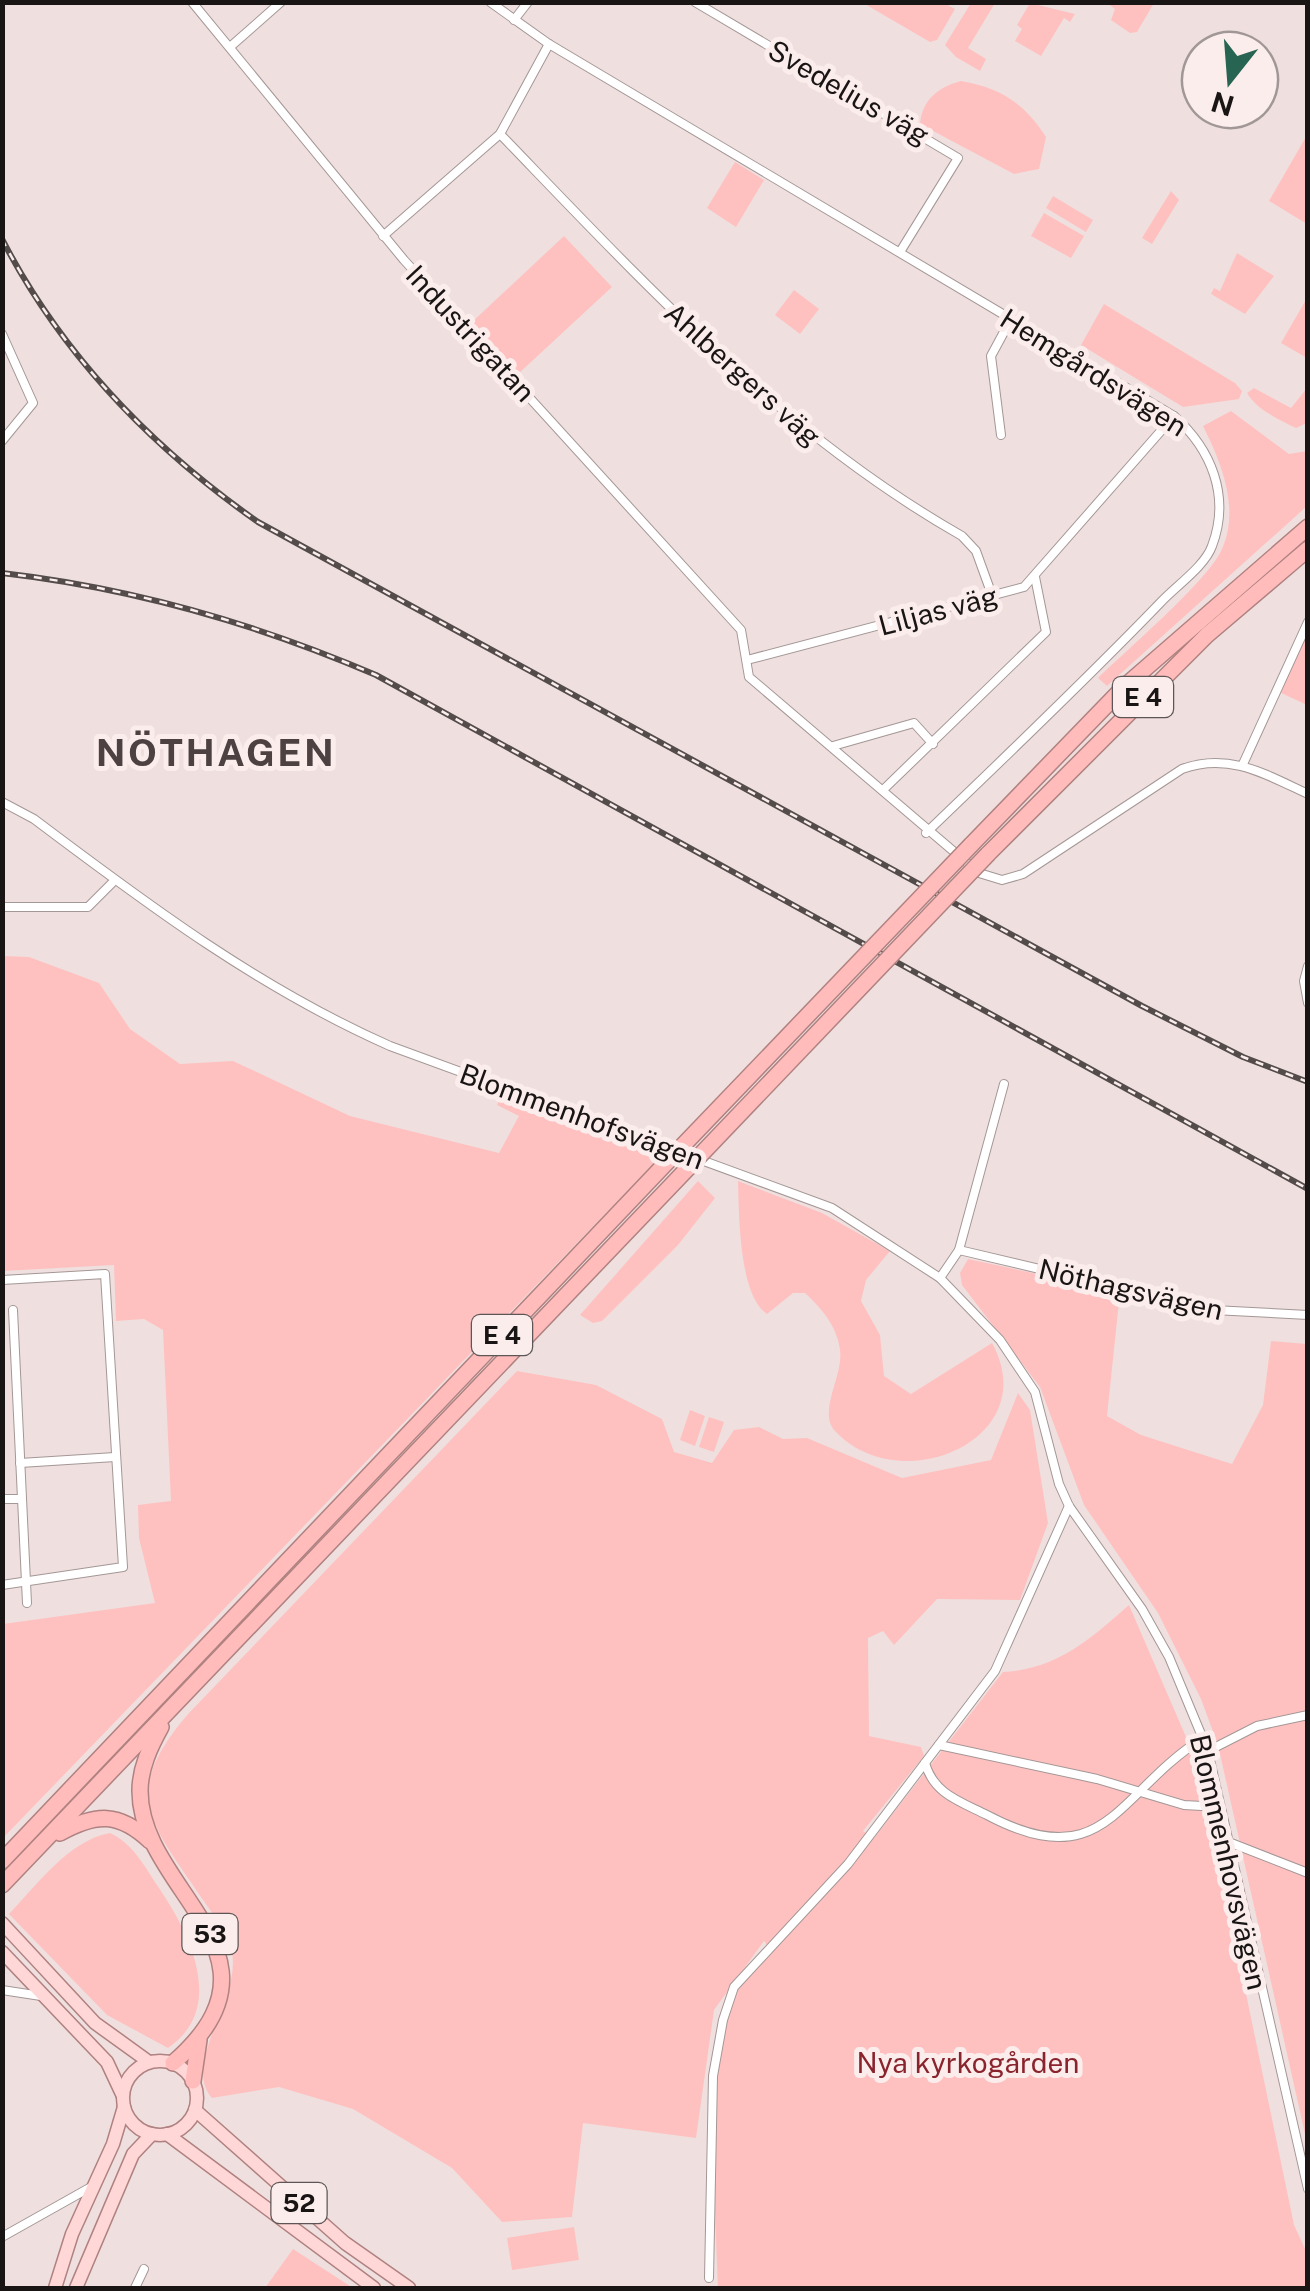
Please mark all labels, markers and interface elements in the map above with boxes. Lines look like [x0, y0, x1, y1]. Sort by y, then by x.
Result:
north arrow [1180, 30, 1280, 130]
street label: Svedelius väg [763, 33, 935, 151]
text: N [1207, 85, 1238, 123]
street label: Industrigatan [400, 258, 542, 408]
street label: Ahlbergers väg [658, 295, 828, 453]
street label: Hemgårdsvägen [995, 301, 1193, 443]
street label: Liljas väg [875, 578, 1001, 642]
road number: E 4 [1113, 677, 1173, 717]
district label: NÖTHAGEN [96, 730, 336, 775]
street label: Blommenhofsvägen [455, 1056, 709, 1176]
street label: Nöthagsvägen [1036, 1252, 1226, 1326]
road number: E 4 [472, 1315, 532, 1355]
street label: Blommenhovsvägen [1184, 1731, 1274, 1993]
road number: 53 [182, 1914, 238, 1954]
park label: Nya kyrkogården [857, 2046, 1079, 2079]
road number: 52 [272, 2183, 326, 2223]

